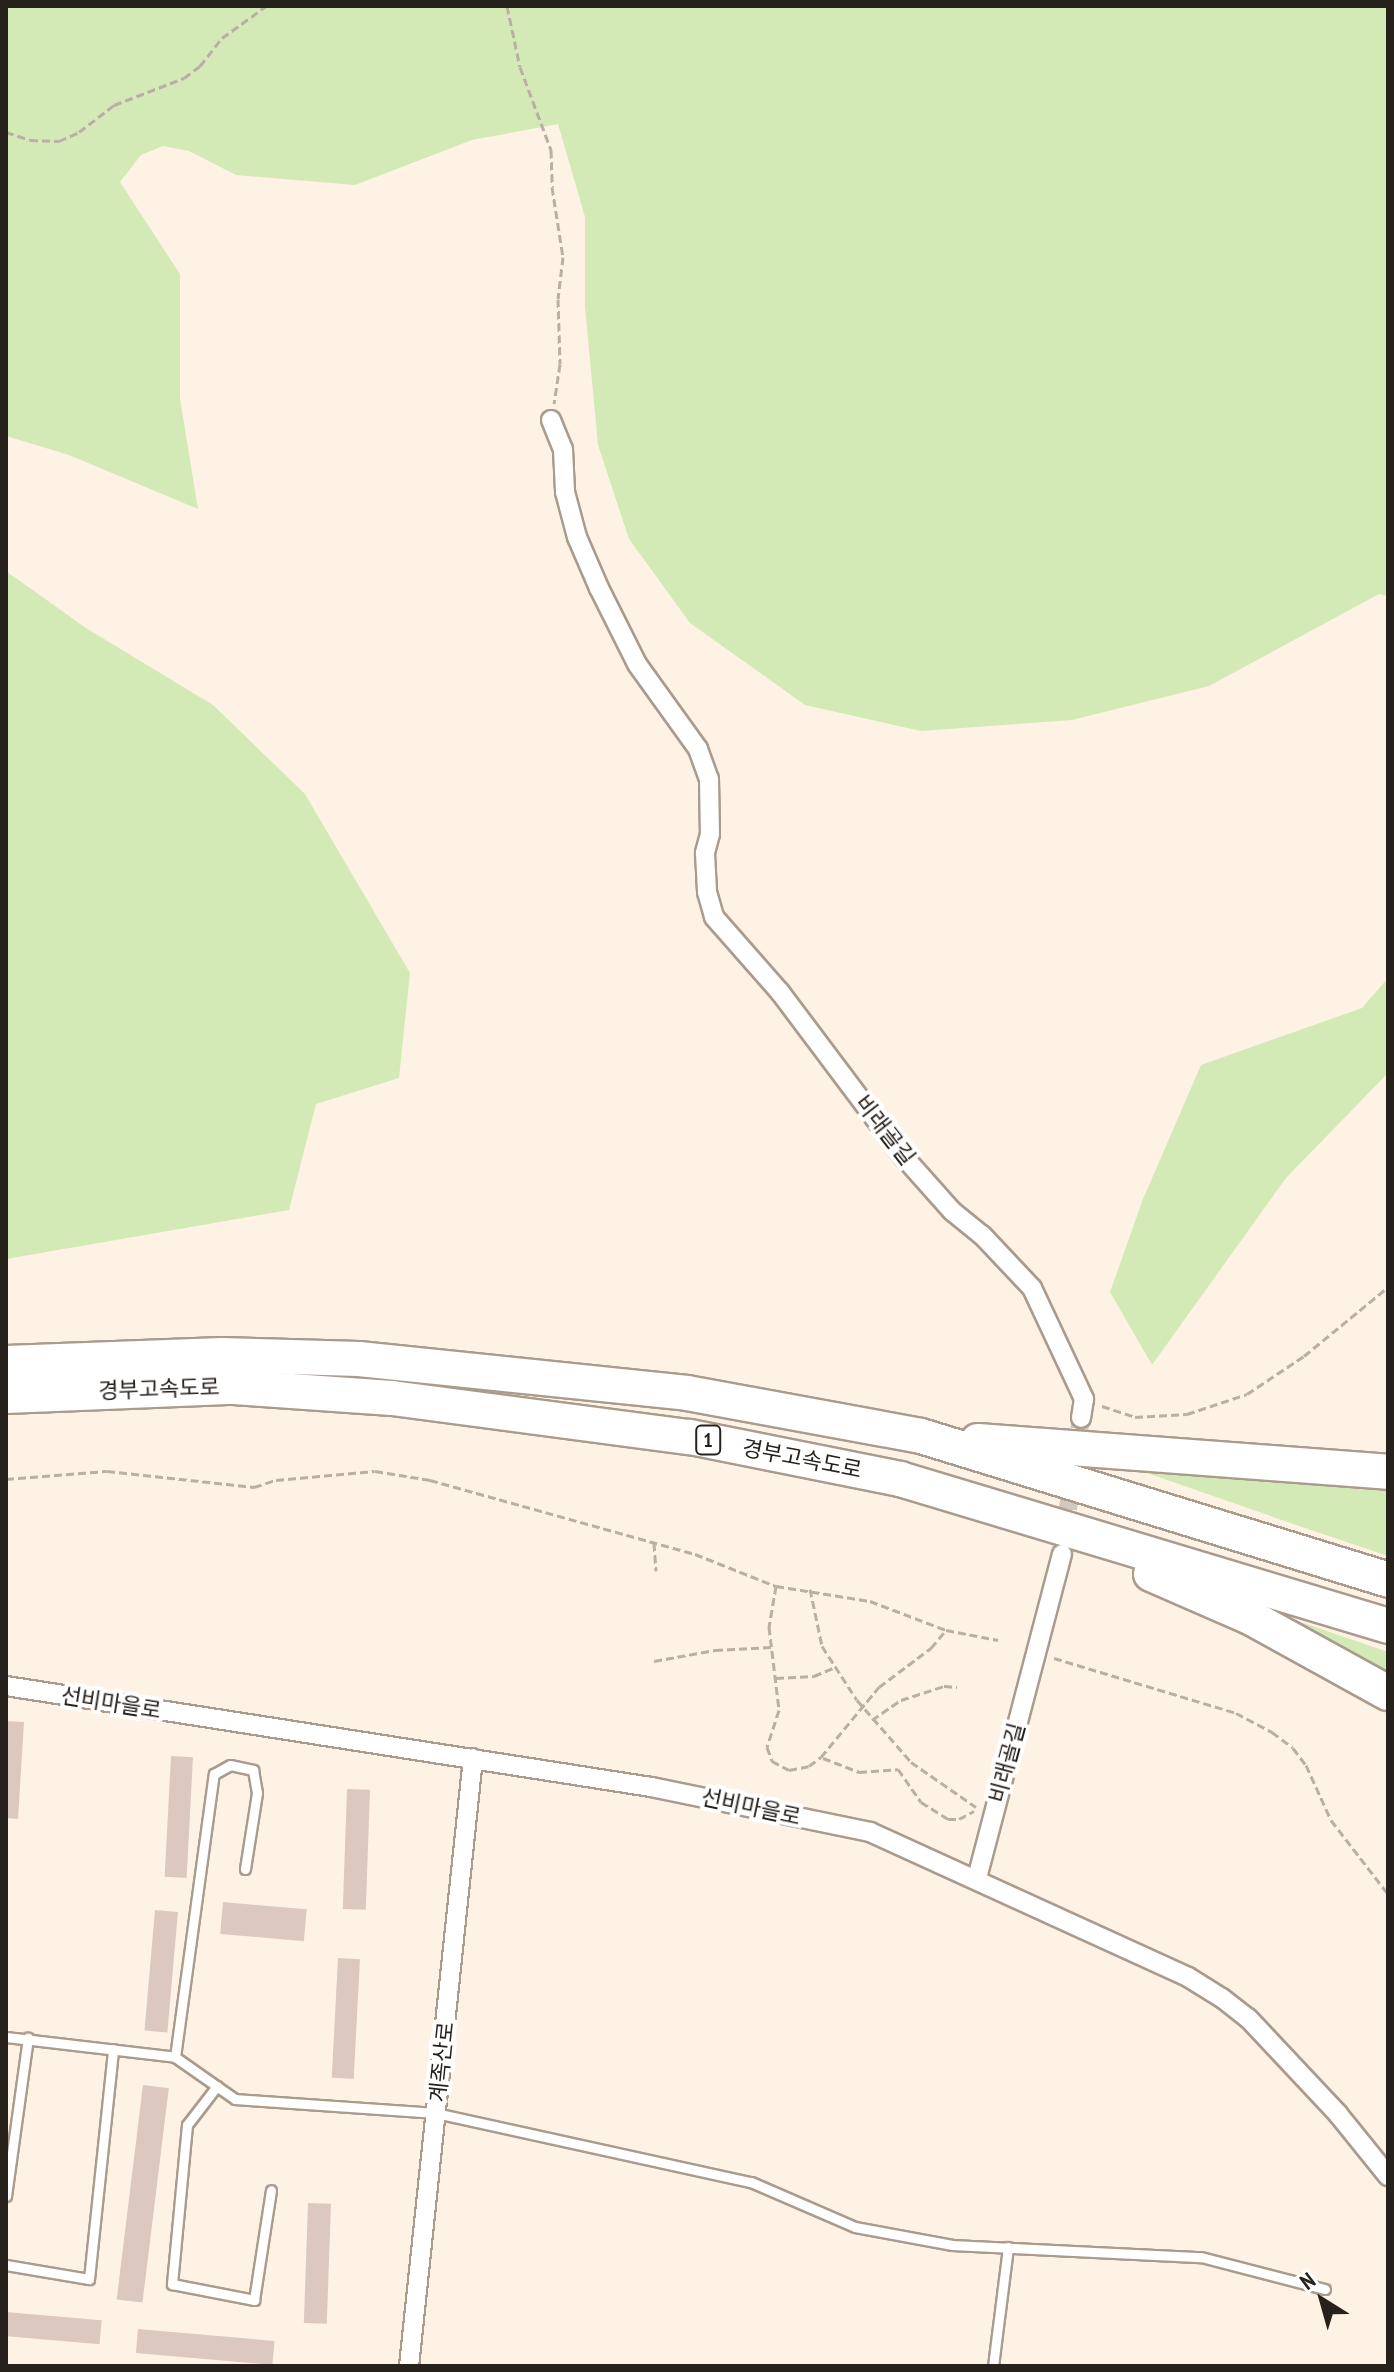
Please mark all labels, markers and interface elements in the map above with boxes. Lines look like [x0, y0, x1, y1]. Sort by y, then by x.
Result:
street label: 비래골길 [850, 1090, 920, 1170]
street label: 경부고속도로 [98, 1374, 220, 1404]
road number: 1 [694, 1424, 722, 1456]
street label: 경부고속도로 [740, 1434, 864, 1484]
street label: 선비마을로 [59, 1682, 163, 1724]
street label: 비래골길 [984, 1720, 1030, 1806]
street label: 선비마을로 [699, 1784, 803, 1830]
street label: 계족산로 [425, 2020, 459, 2104]
north arrow [1282, 2260, 1362, 2340]
text: N [1294, 2266, 1321, 2296]

